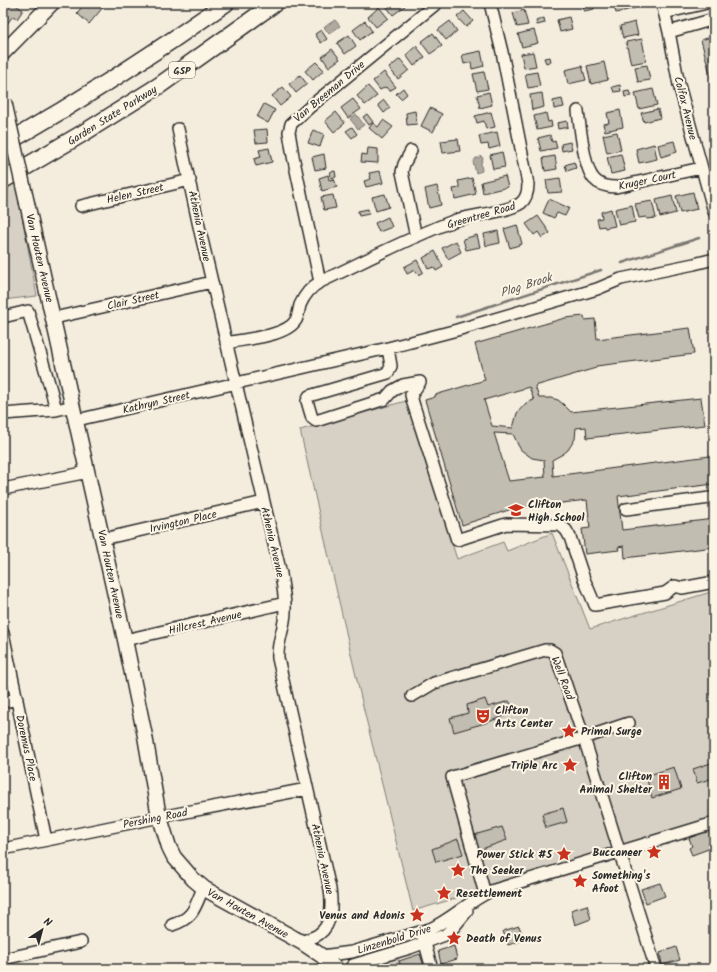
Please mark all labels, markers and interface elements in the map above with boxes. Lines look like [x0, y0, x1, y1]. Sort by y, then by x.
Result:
street label: Van Breeman Drive [290, 56, 370, 127]
road number: GSP [169, 62, 195, 78]
street label: Colfax Avenue [668, 74, 702, 142]
street label: Garden State Parkway [64, 81, 162, 151]
street label: Kruger Court [617, 166, 678, 196]
street label: Helen Street [105, 178, 166, 209]
street label: Athenia Avenue [183, 189, 215, 263]
street label: Greentree Road [445, 197, 518, 234]
street label: Van Houten Avenue [20, 212, 58, 305]
water label: Plog Brook [498, 267, 557, 303]
street label: Clair Street [105, 286, 162, 316]
street label: Kathryn Street [121, 386, 192, 419]
place label: Clifton High School [528, 496, 584, 527]
school or university icon: Clifton High School [507, 501, 525, 519]
street label: Irvington Place [148, 505, 219, 538]
street label: Athenia Avenue [255, 505, 289, 579]
street label: Van Houten Avenue [92, 528, 128, 621]
street label: Hillcrest Avenue [167, 606, 244, 640]
street label: Well Road [546, 654, 579, 703]
place label: Clifton Arts Center [495, 702, 554, 733]
theatre icon: Clifton Arts Center [474, 707, 492, 725]
street label: Doremus Place [10, 713, 42, 783]
place icon: Primal Surge [560, 722, 578, 740]
place label: Primal Surge [581, 723, 642, 741]
place icon: Triple Arc [561, 756, 579, 774]
place label: Triple Arc [510, 757, 558, 775]
place label: Clifton Animal Shelter [579, 768, 653, 799]
building icon: Clifton Animal Shelter [655, 773, 673, 791]
street label: Pershing Road [121, 804, 189, 834]
street label: Athenia Avenue [306, 822, 338, 896]
place icon: Buccaneer [645, 843, 663, 861]
place label: Buccaneer [593, 844, 643, 862]
place icon: Power Stick #5 [555, 845, 573, 863]
place label: Power Stick #5 [476, 846, 553, 864]
place icon: The Seeker [449, 861, 467, 879]
place label: The Seeker [470, 862, 524, 880]
place label: Something's Afoot [592, 867, 651, 898]
place icon: Something's Afoot [571, 872, 589, 890]
street label: Van Houten Avenue [203, 884, 292, 944]
place icon: Resettlement [435, 884, 453, 902]
place label: Resettlement [456, 885, 523, 903]
place icon: Venus and Adonis [408, 906, 426, 924]
place label: Venus and Adonis [319, 907, 406, 925]
north arrow [22, 910, 62, 950]
text: N [39, 913, 55, 932]
street label: Linzenbold Drive [355, 920, 434, 960]
place icon: Death of Venus [445, 929, 463, 947]
place label: Death of Venus [466, 930, 542, 948]

